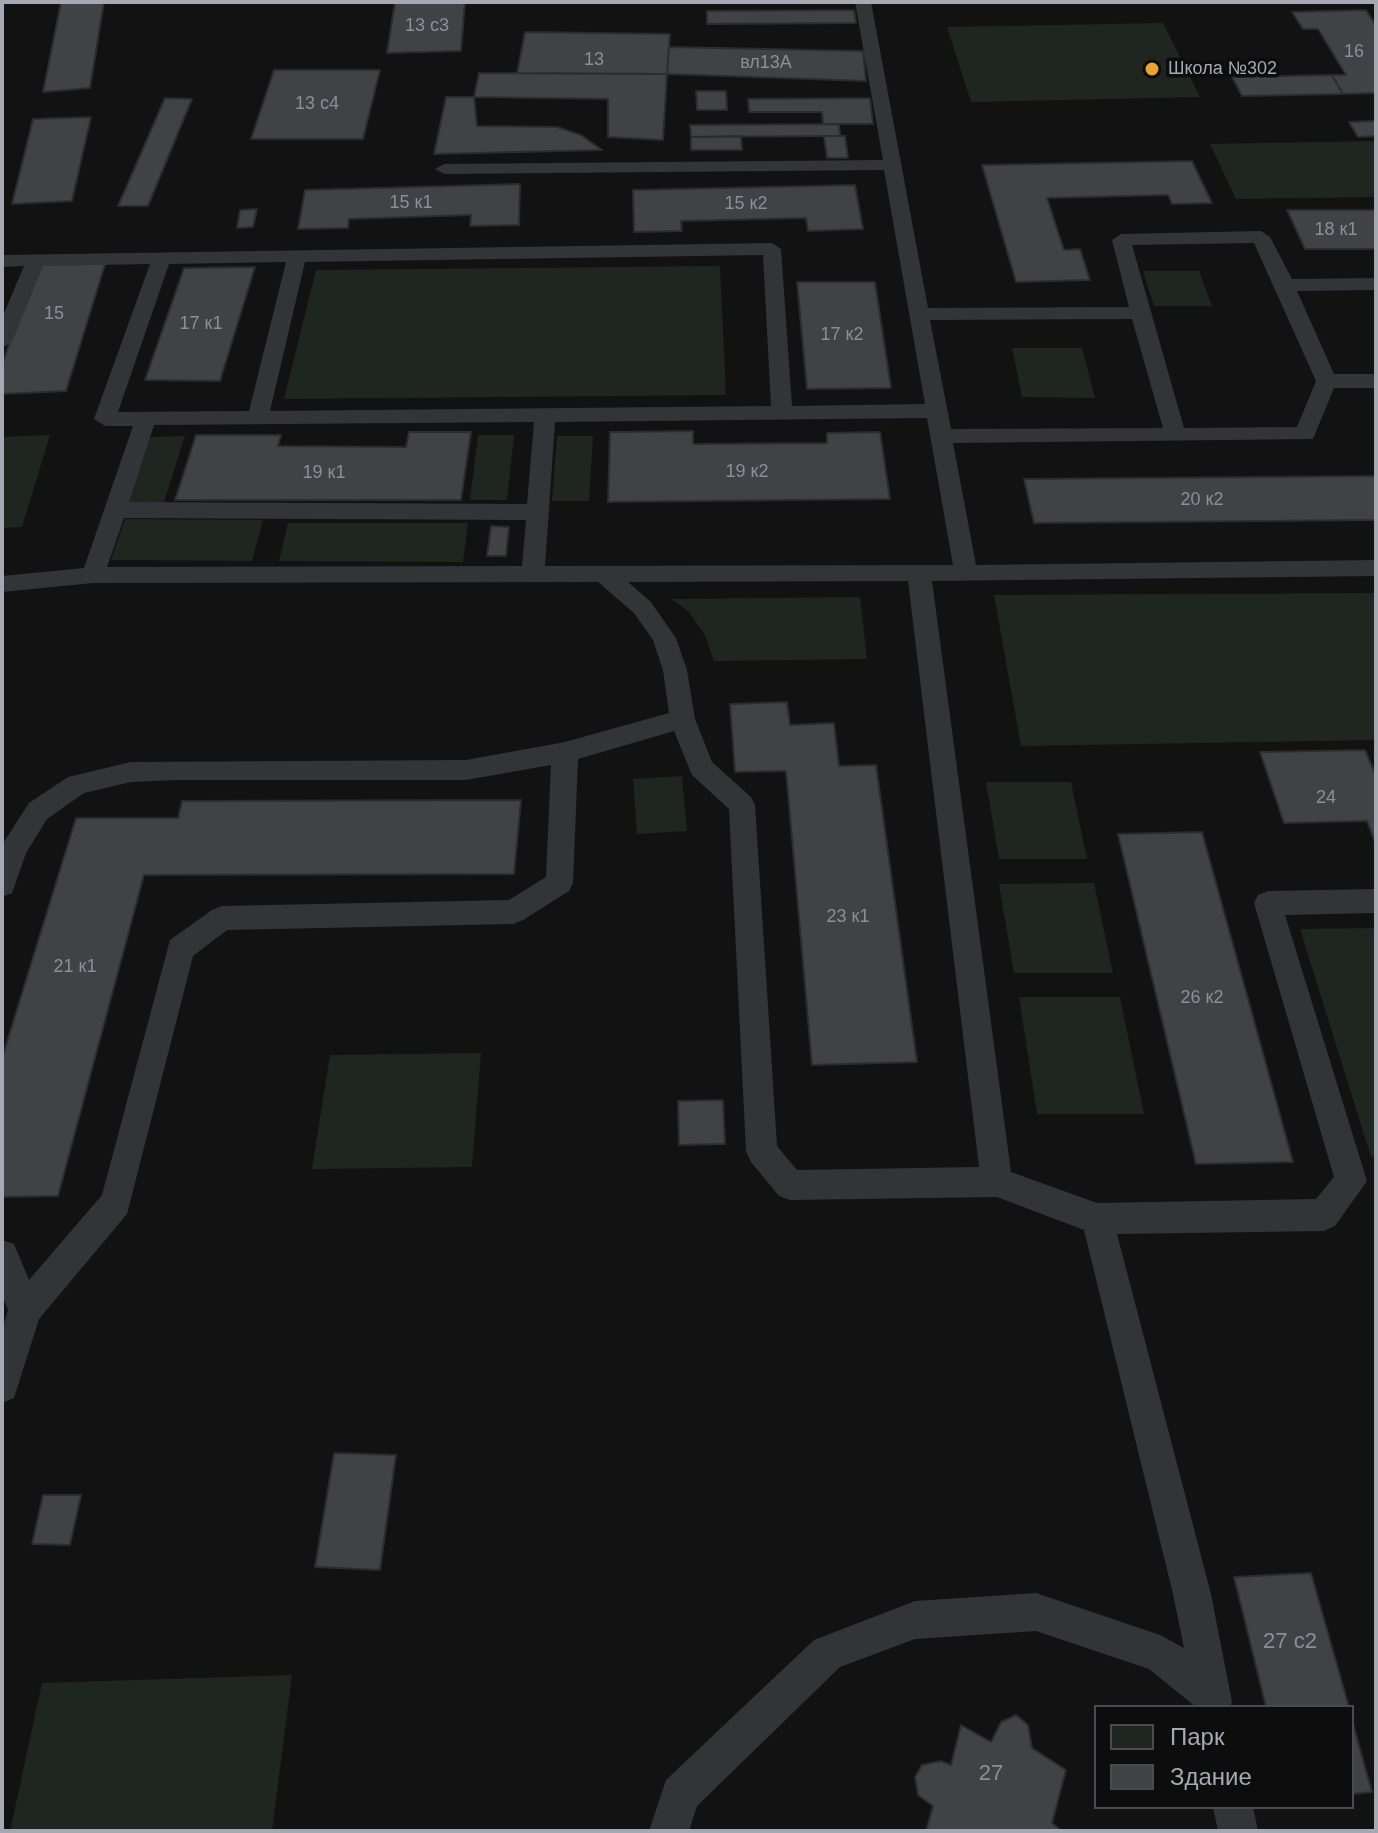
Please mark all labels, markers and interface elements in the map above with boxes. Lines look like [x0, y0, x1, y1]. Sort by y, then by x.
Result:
house number: 13 с3 [405, 15, 449, 37]
house number: 16 [1344, 41, 1364, 63]
house number: 13 [584, 49, 604, 71]
house number: вл13А [740, 52, 792, 74]
place label: Школа №302 [1168, 58, 1277, 80]
marker: Школа №302 [1143, 60, 1161, 78]
house number: 13 с4 [295, 93, 339, 115]
house number: 15 к1 [390, 192, 432, 214]
house number: 15 к2 [725, 193, 767, 215]
house number: 18 к1 [1315, 219, 1357, 241]
house number: 15 [44, 303, 64, 325]
house number: 17 к1 [180, 313, 222, 335]
house number: 17 к2 [821, 324, 863, 346]
house number: 19 к2 [726, 461, 768, 483]
house number: 19 к1 [303, 462, 345, 484]
house number: 20 к2 [1181, 489, 1223, 511]
house number: 24 [1316, 787, 1336, 809]
house number: 23 к1 [827, 906, 869, 928]
house number: 21 к1 [54, 956, 96, 978]
house number: 26 к2 [1181, 987, 1223, 1009]
house number: 27 с2 [1263, 1629, 1317, 1655]
legend [1094, 1705, 1354, 1809]
text: Парк [1170, 1723, 1224, 1750]
house number: 27 [979, 1761, 1003, 1787]
text: Здание [1170, 1763, 1252, 1790]

